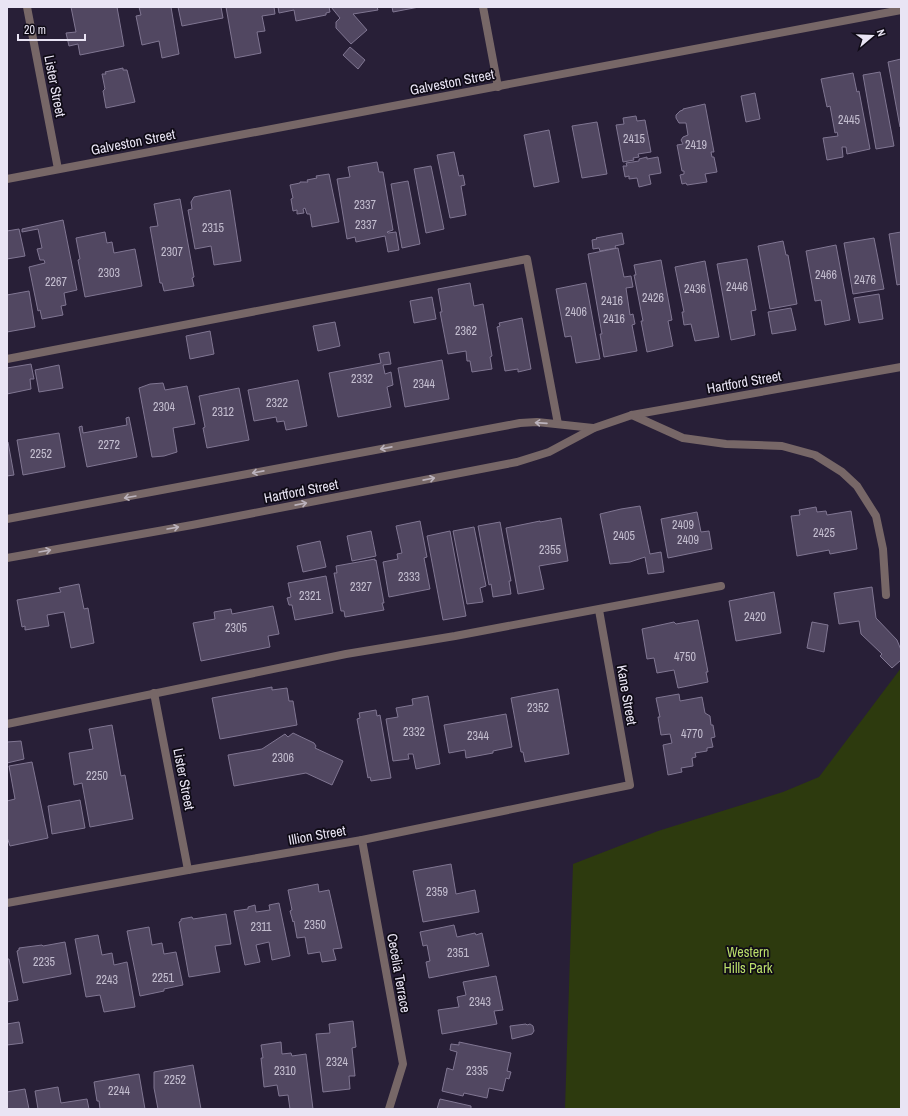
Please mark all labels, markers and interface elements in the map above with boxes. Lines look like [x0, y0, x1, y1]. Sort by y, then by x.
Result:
scale bar [18, 16, 85, 42]
north arrow [852, 16, 892, 56]
text: 20 m [24, 22, 46, 38]
text: N [874, 27, 889, 38]
street label: Lister Street [40, 54, 70, 118]
street label: Galveston Street [408, 65, 496, 99]
house number: 2445 [838, 112, 860, 128]
street label: Galveston Street [89, 125, 177, 159]
house number: 2415 [623, 131, 645, 147]
house number: 2419 [685, 137, 707, 153]
house number: 2337 [354, 197, 376, 213]
house number: 2337 [355, 217, 377, 233]
house number: 2315 [202, 220, 224, 236]
house number: 2307 [161, 244, 183, 260]
house number: 2303 [98, 265, 120, 281]
house number: 2466 [815, 267, 837, 283]
house number: 2476 [854, 272, 876, 288]
house number: 2267 [45, 274, 67, 290]
house number: 2446 [726, 279, 748, 295]
house number: 2436 [684, 281, 706, 297]
house number: 2426 [642, 290, 664, 306]
house number: 2416 [601, 293, 623, 309]
house number: 2406 [565, 304, 587, 320]
house number: 2416 [603, 311, 625, 327]
house number: 2362 [455, 323, 477, 339]
street label: Hartford Street [705, 367, 783, 397]
house number: 2332 [351, 371, 373, 387]
house number: 2344 [413, 376, 435, 392]
house number: 2322 [266, 395, 288, 411]
house number: 2304 [153, 399, 175, 415]
house number: 2312 [212, 404, 234, 420]
one-way arrow [535, 419, 548, 426]
house number: 2272 [98, 437, 120, 453]
one-way arrow [380, 445, 393, 453]
house number: 2252 [30, 446, 52, 462]
one-way arrow [252, 469, 265, 477]
street label: Hartford Street [262, 475, 340, 507]
one-way arrow [422, 475, 435, 483]
one-way arrow [124, 493, 137, 501]
one-way arrow [294, 500, 307, 508]
house number: 2409 [672, 517, 694, 533]
one-way arrow [166, 524, 179, 532]
house number: 2425 [813, 525, 835, 541]
house number: 2405 [613, 528, 635, 544]
house number: 2409 [677, 532, 699, 548]
house number: 2355 [539, 542, 561, 558]
one-way arrow [39, 547, 52, 555]
house number: 2333 [398, 569, 420, 585]
house number: 2327 [350, 579, 372, 595]
house number: 2321 [299, 588, 321, 604]
house number: 2420 [744, 609, 766, 625]
house number: 2305 [225, 620, 247, 636]
house number: 4750 [674, 649, 696, 665]
street label: Kane Street [613, 664, 641, 726]
house number: 2352 [527, 700, 549, 716]
house number: 2332 [403, 724, 425, 740]
house number: 4770 [681, 726, 703, 742]
house number: 2344 [467, 728, 489, 744]
street label: Lister Street [169, 747, 199, 811]
house number: 2306 [272, 750, 294, 766]
house number: 2250 [86, 768, 108, 784]
street label: Illion Street [287, 821, 347, 849]
house number: 2359 [426, 884, 448, 900]
house number: 2350 [304, 917, 326, 933]
house number: 2311 [250, 919, 272, 935]
street label: Cecelia Terrace [383, 932, 415, 1014]
park label: Western Hills Park [723, 943, 773, 977]
house number: 2351 [447, 945, 469, 961]
house number: 2235 [33, 954, 55, 970]
house number: 2251 [152, 970, 174, 986]
house number: 2243 [96, 972, 118, 988]
house number: 2343 [469, 994, 491, 1010]
house number: 2324 [326, 1054, 348, 1070]
house number: 2310 [274, 1063, 296, 1079]
house number: 2335 [466, 1063, 488, 1079]
house number: 2252 [164, 1072, 186, 1088]
house number: 2244 [108, 1083, 130, 1099]

